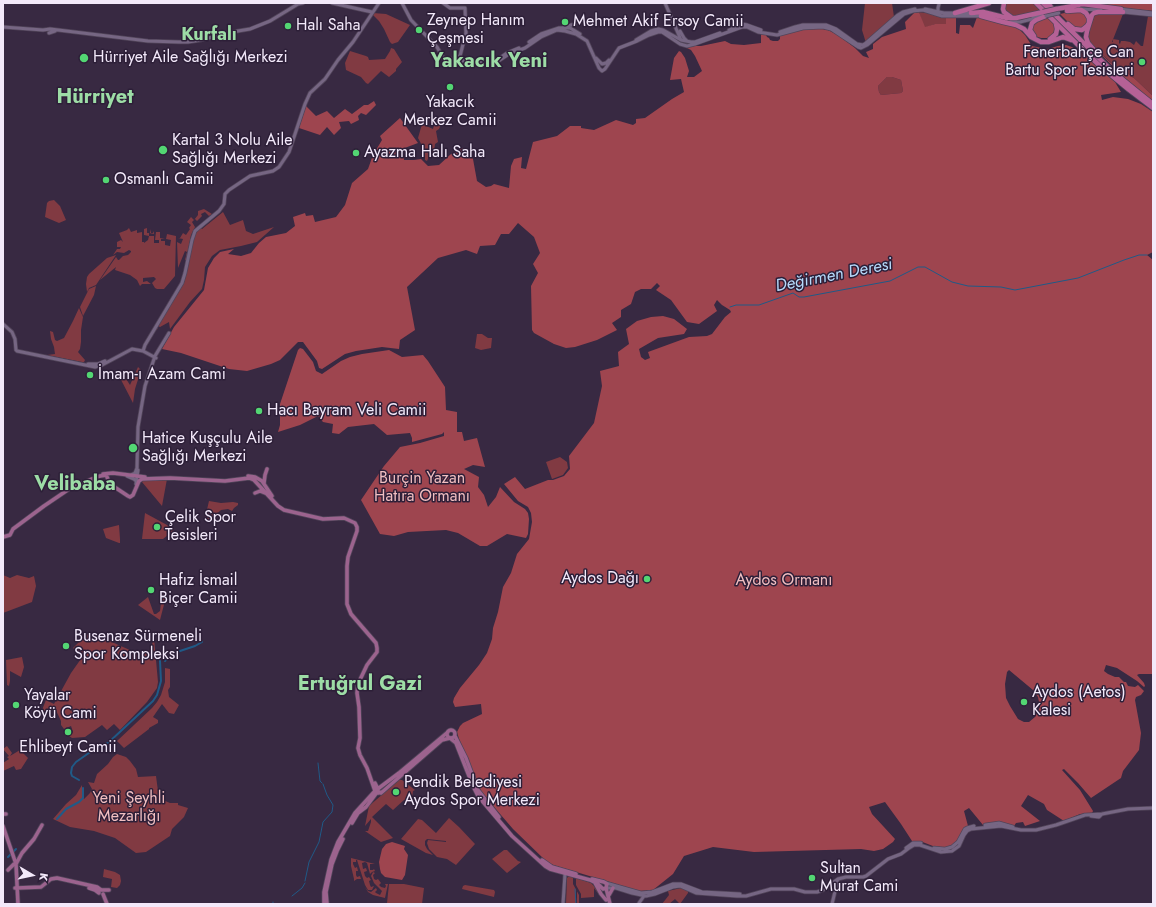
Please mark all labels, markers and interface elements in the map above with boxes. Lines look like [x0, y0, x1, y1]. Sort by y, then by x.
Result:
place label: Zeynep Hanım Çeşmesi [427, 11, 525, 49]
place label: Mehmet Akif Ersoy Camii [573, 12, 744, 32]
place label: Halı Saha [296, 16, 360, 36]
marker: Mehmet Akif Ersoy Camii [560, 17, 570, 27]
marker: Halı Saha [283, 21, 293, 31]
district label: Kurfalı [181, 25, 237, 47]
marker: Zeynep Hanım Çeşmesi [414, 25, 424, 35]
place label: Fenerbahçe Can Bartu Spor Tesisleri [1005, 43, 1134, 81]
place label: Hürriyet Aile Sağlığı Merkezi [93, 48, 288, 68]
district label: Yakacık Yeni [431, 50, 547, 74]
marker: Hürriyet Aile Sağlığı Merkezi [78, 52, 90, 64]
marker: Fenerbahçe Can Bartu Spor Tesisleri [1137, 57, 1147, 67]
marker: Yakacık Merkez Camii [445, 82, 455, 92]
district label: Hürriyet [56, 86, 134, 110]
place label: Yakacık Merkez Camii [403, 93, 497, 131]
place label: Kartal 3 Nolu Aile Sağlığı Merkezi [172, 131, 292, 169]
place label: Ayazma Halı Saha [364, 143, 485, 163]
marker: Kartal 3 Nolu Aile Sağlığı Merkezi [157, 144, 169, 156]
marker: Ayazma Halı Saha [351, 148, 361, 158]
place label: Osmanlı Camii [114, 170, 214, 190]
marker: Osmanlı Camii [101, 175, 111, 185]
water label: Değirmen Deresi [774, 255, 894, 297]
place label: İmam-ı Azam Cami [98, 365, 226, 385]
marker: İmam-ı Azam Cami [85, 370, 95, 380]
place label: Hacı Bayram Veli Camii [267, 401, 426, 421]
marker: Hacı Bayram Veli Camii [254, 406, 264, 416]
place label: Hatice Kuşçulu Aile Sağlığı Merkezi [142, 429, 273, 467]
marker: Hatice Kuşçulu Aile Sağlığı Merkezi [127, 442, 139, 454]
park label: Burçin Yazan Hatıra Ormanı [374, 469, 470, 507]
district label: Velibaba [34, 473, 116, 497]
place label: Çelik Spor Tesisleri [165, 508, 236, 546]
marker: Çelik Spor Tesisleri [152, 522, 162, 532]
place label: Aydos Dağı [561, 569, 639, 589]
place label: Hafız İsmail Biçer Camii [159, 571, 238, 609]
park label: Aydos Ormanı [736, 571, 832, 591]
marker: Aydos Dağı [642, 574, 652, 584]
marker: Hafız İsmail Biçer Camii [146, 585, 156, 595]
place label: Busenaz Sürmeneli Spor Kompleksi [74, 627, 202, 665]
marker: Busenaz Sürmeneli Spor Kompleksi [61, 641, 71, 651]
district label: Ertuğrul Gazi [298, 673, 422, 697]
place label: Aydos (Aetos) Kalesi [1032, 683, 1126, 721]
place label: Yayalar Köyü Cami [24, 686, 97, 724]
marker: Aydos (Aetos) Kalesi [1019, 697, 1029, 707]
marker: Yayalar Köyü Cami [11, 700, 21, 710]
marker: Ehlibeyt Camii [63, 727, 73, 737]
place label: Ehlibeyt Camii [19, 738, 117, 758]
place label: Pendik Belediyesi Aydos Spor Merkezi [404, 773, 540, 811]
marker: Pendik Belediyesi Aydos Spor Merkezi [391, 787, 401, 797]
park label: Yeni Şeyhli Mezarlığı [92, 789, 166, 827]
north arrow [12, 855, 52, 895]
place label: Sultan Murat Cami [820, 859, 898, 897]
text: K [35, 872, 52, 882]
marker: Sultan Murat Cami [807, 873, 817, 883]

